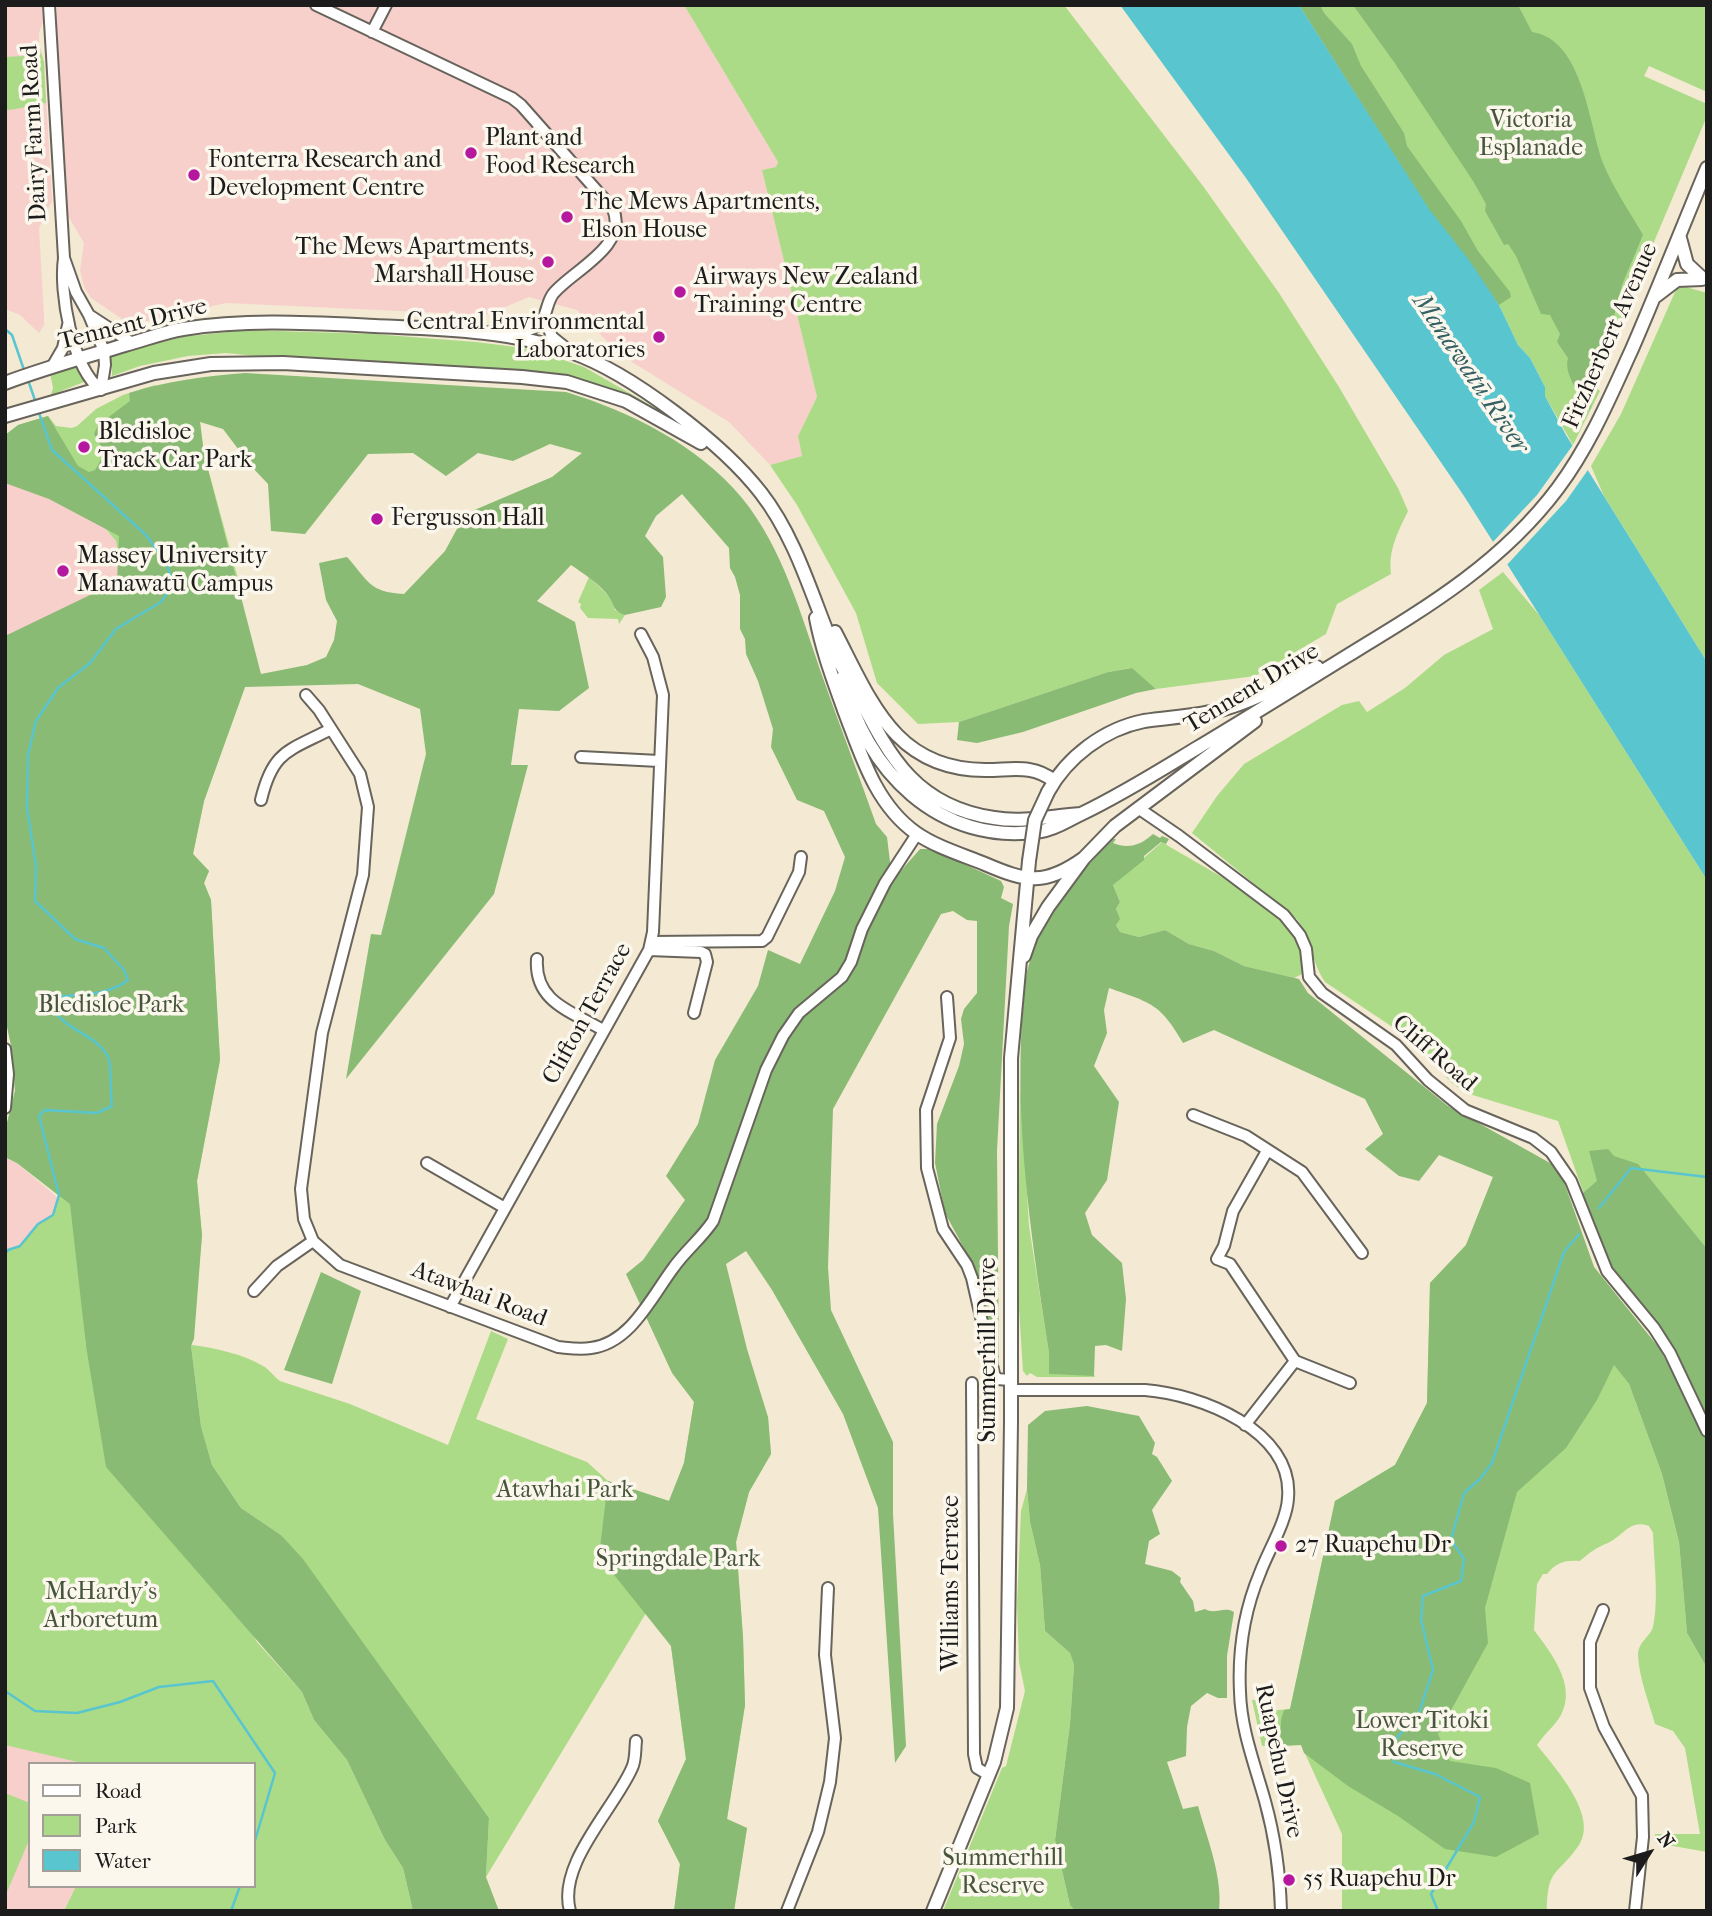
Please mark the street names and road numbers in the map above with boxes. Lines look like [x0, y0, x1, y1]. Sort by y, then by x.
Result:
street label: Dairy Farm Road [16, 44, 54, 222]
street label: Fitzherbert Avenue [1557, 239, 1665, 433]
street label: Tennent Drive [56, 293, 210, 357]
street label: Tennent Drive [1180, 638, 1324, 740]
street label: Clifton Terrace [537, 938, 639, 1090]
street label: Cliff Road [1386, 1009, 1482, 1099]
street label: Atawhai Road [407, 1256, 551, 1334]
street label: Summerhill Drive [975, 1257, 1003, 1443]
street label: Williams Terrace [938, 1495, 966, 1671]
street label: Ruapehu Drive [1248, 1681, 1308, 1841]

